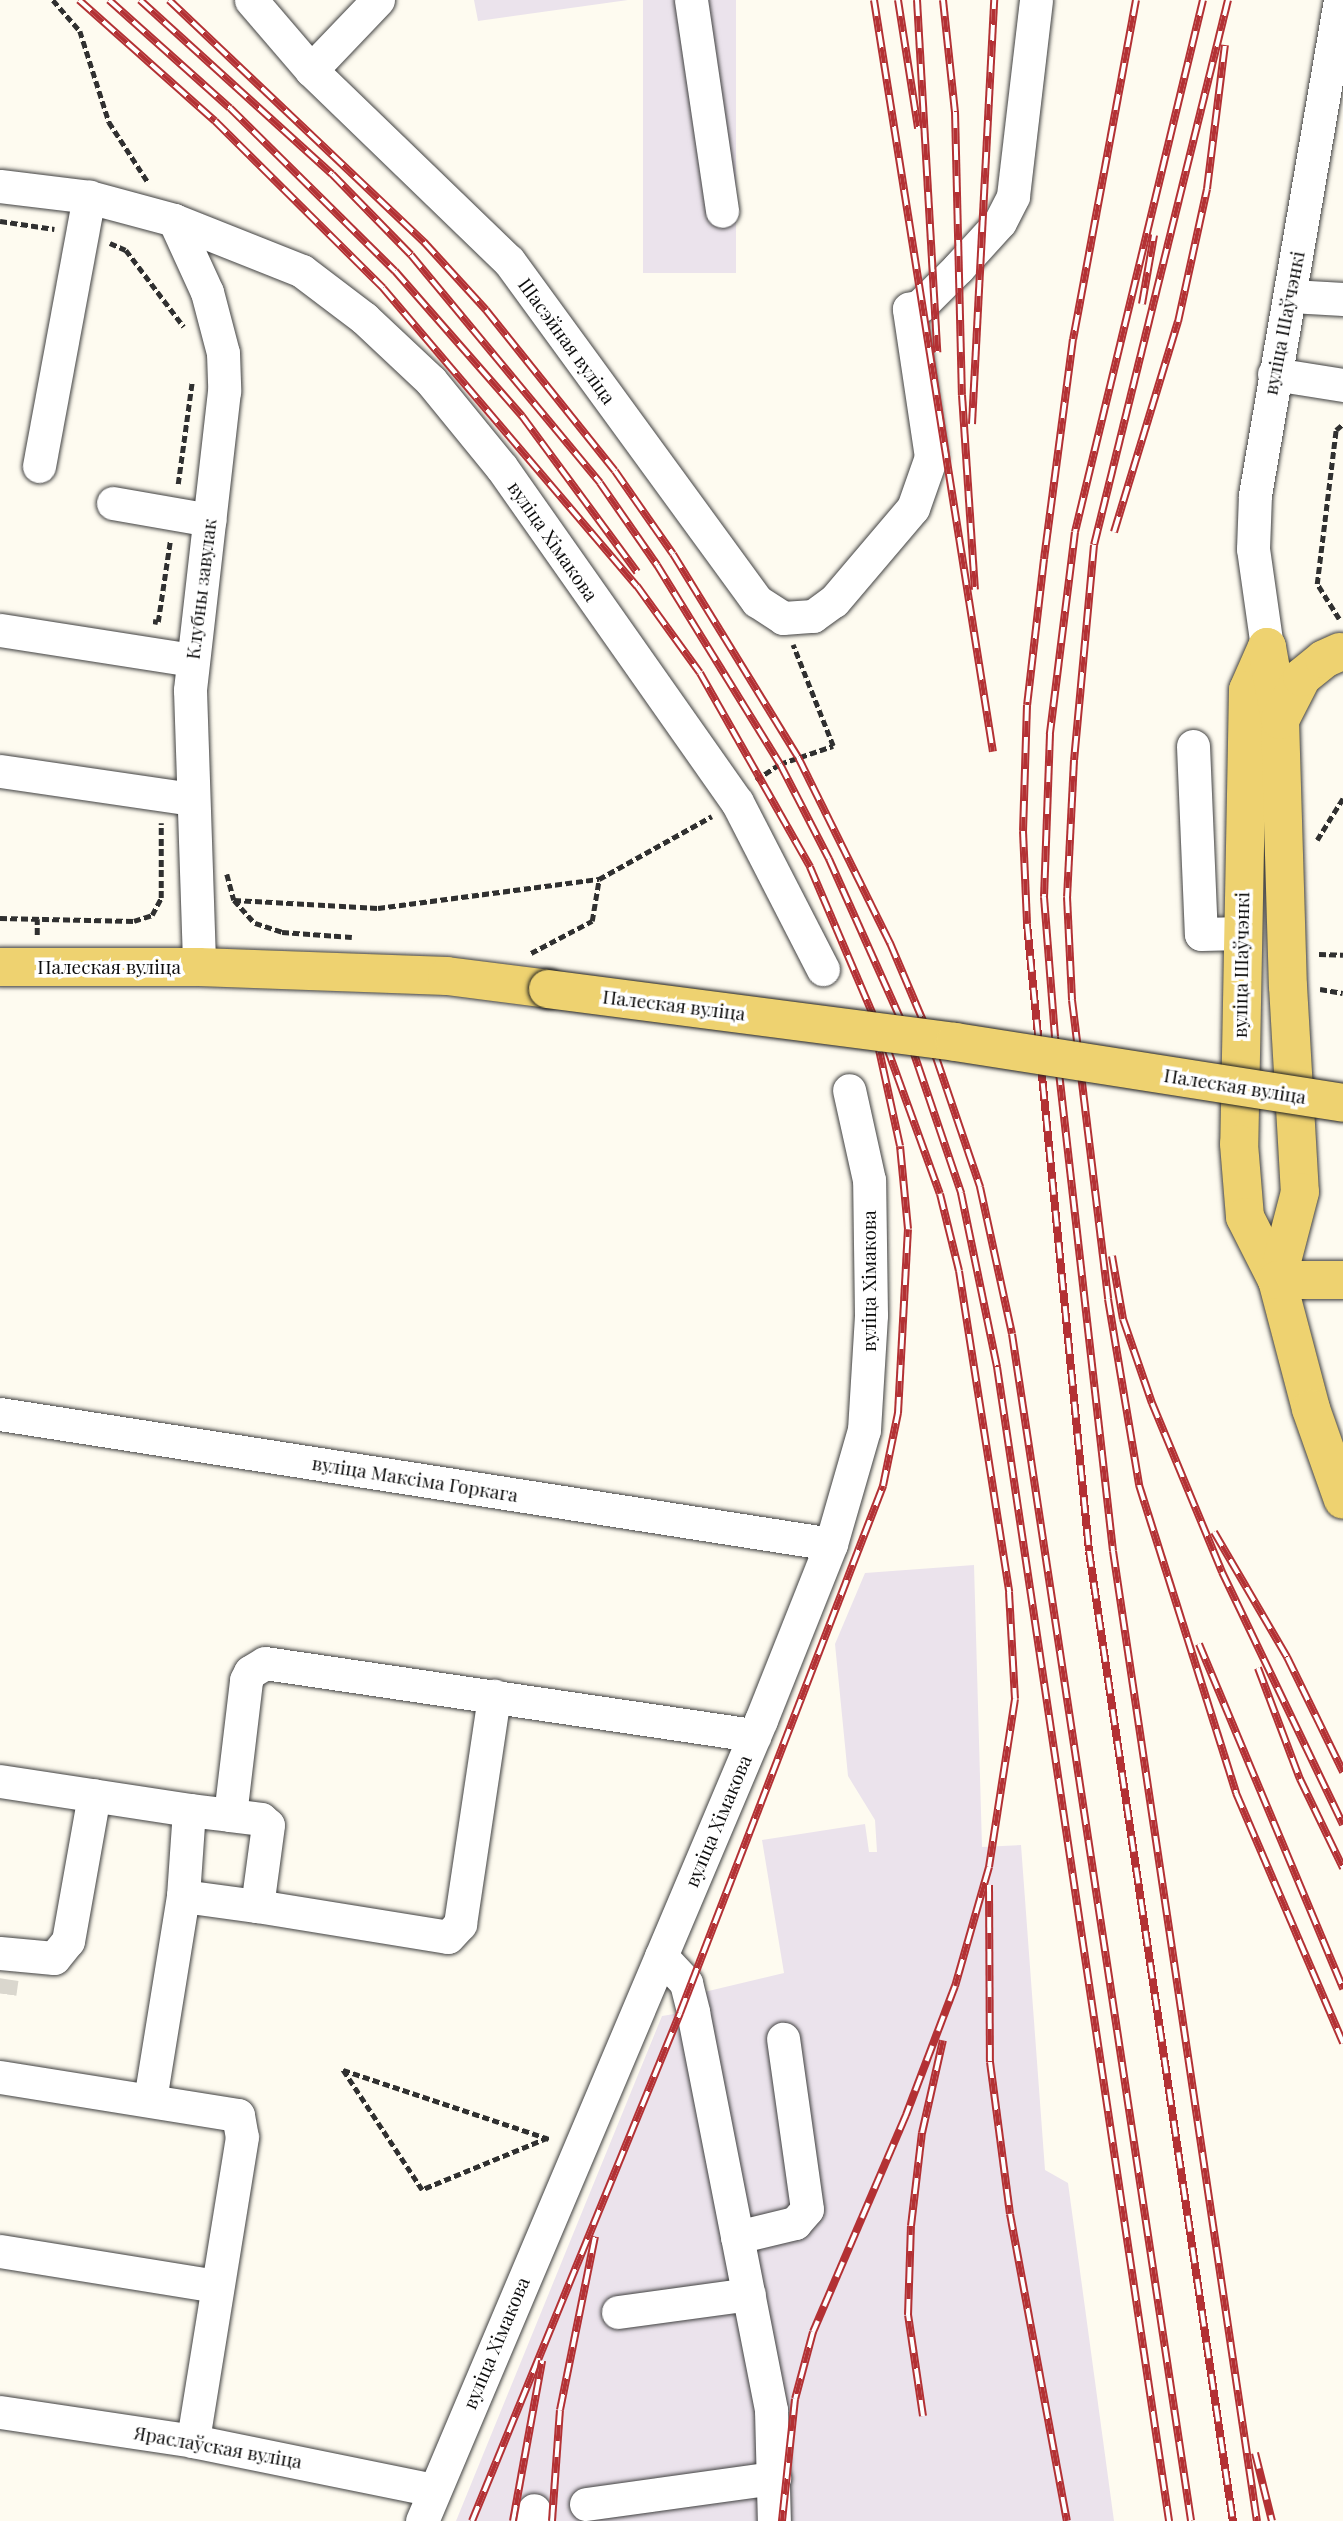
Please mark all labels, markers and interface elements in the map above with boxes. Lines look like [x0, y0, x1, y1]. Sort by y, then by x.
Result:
street label: вуліца Шаўчэнкі [1259, 249, 1309, 397]
street label: Шасэйная вуліца [514, 274, 620, 408]
street label: вуліца Хімакова [503, 477, 603, 605]
street label: Клубны завулак [181, 517, 221, 661]
street label: вуліца Шаўчэнкі [1228, 892, 1254, 1038]
street label: Палеская вуліца [37, 956, 181, 978]
street label: Палеская вуліца [601, 985, 747, 1025]
street label: Палеская вуліца [1162, 1064, 1308, 1108]
street label: вуліца Хімакова [858, 1210, 880, 1352]
street label: вуліца Максіма Горкага [310, 1451, 520, 1507]
street label: вуліца Хімакова [680, 1752, 756, 1890]
street label: вуліца Хімакова [458, 2274, 534, 2412]
street label: Яраслаўская вуліца [132, 2421, 304, 2473]

